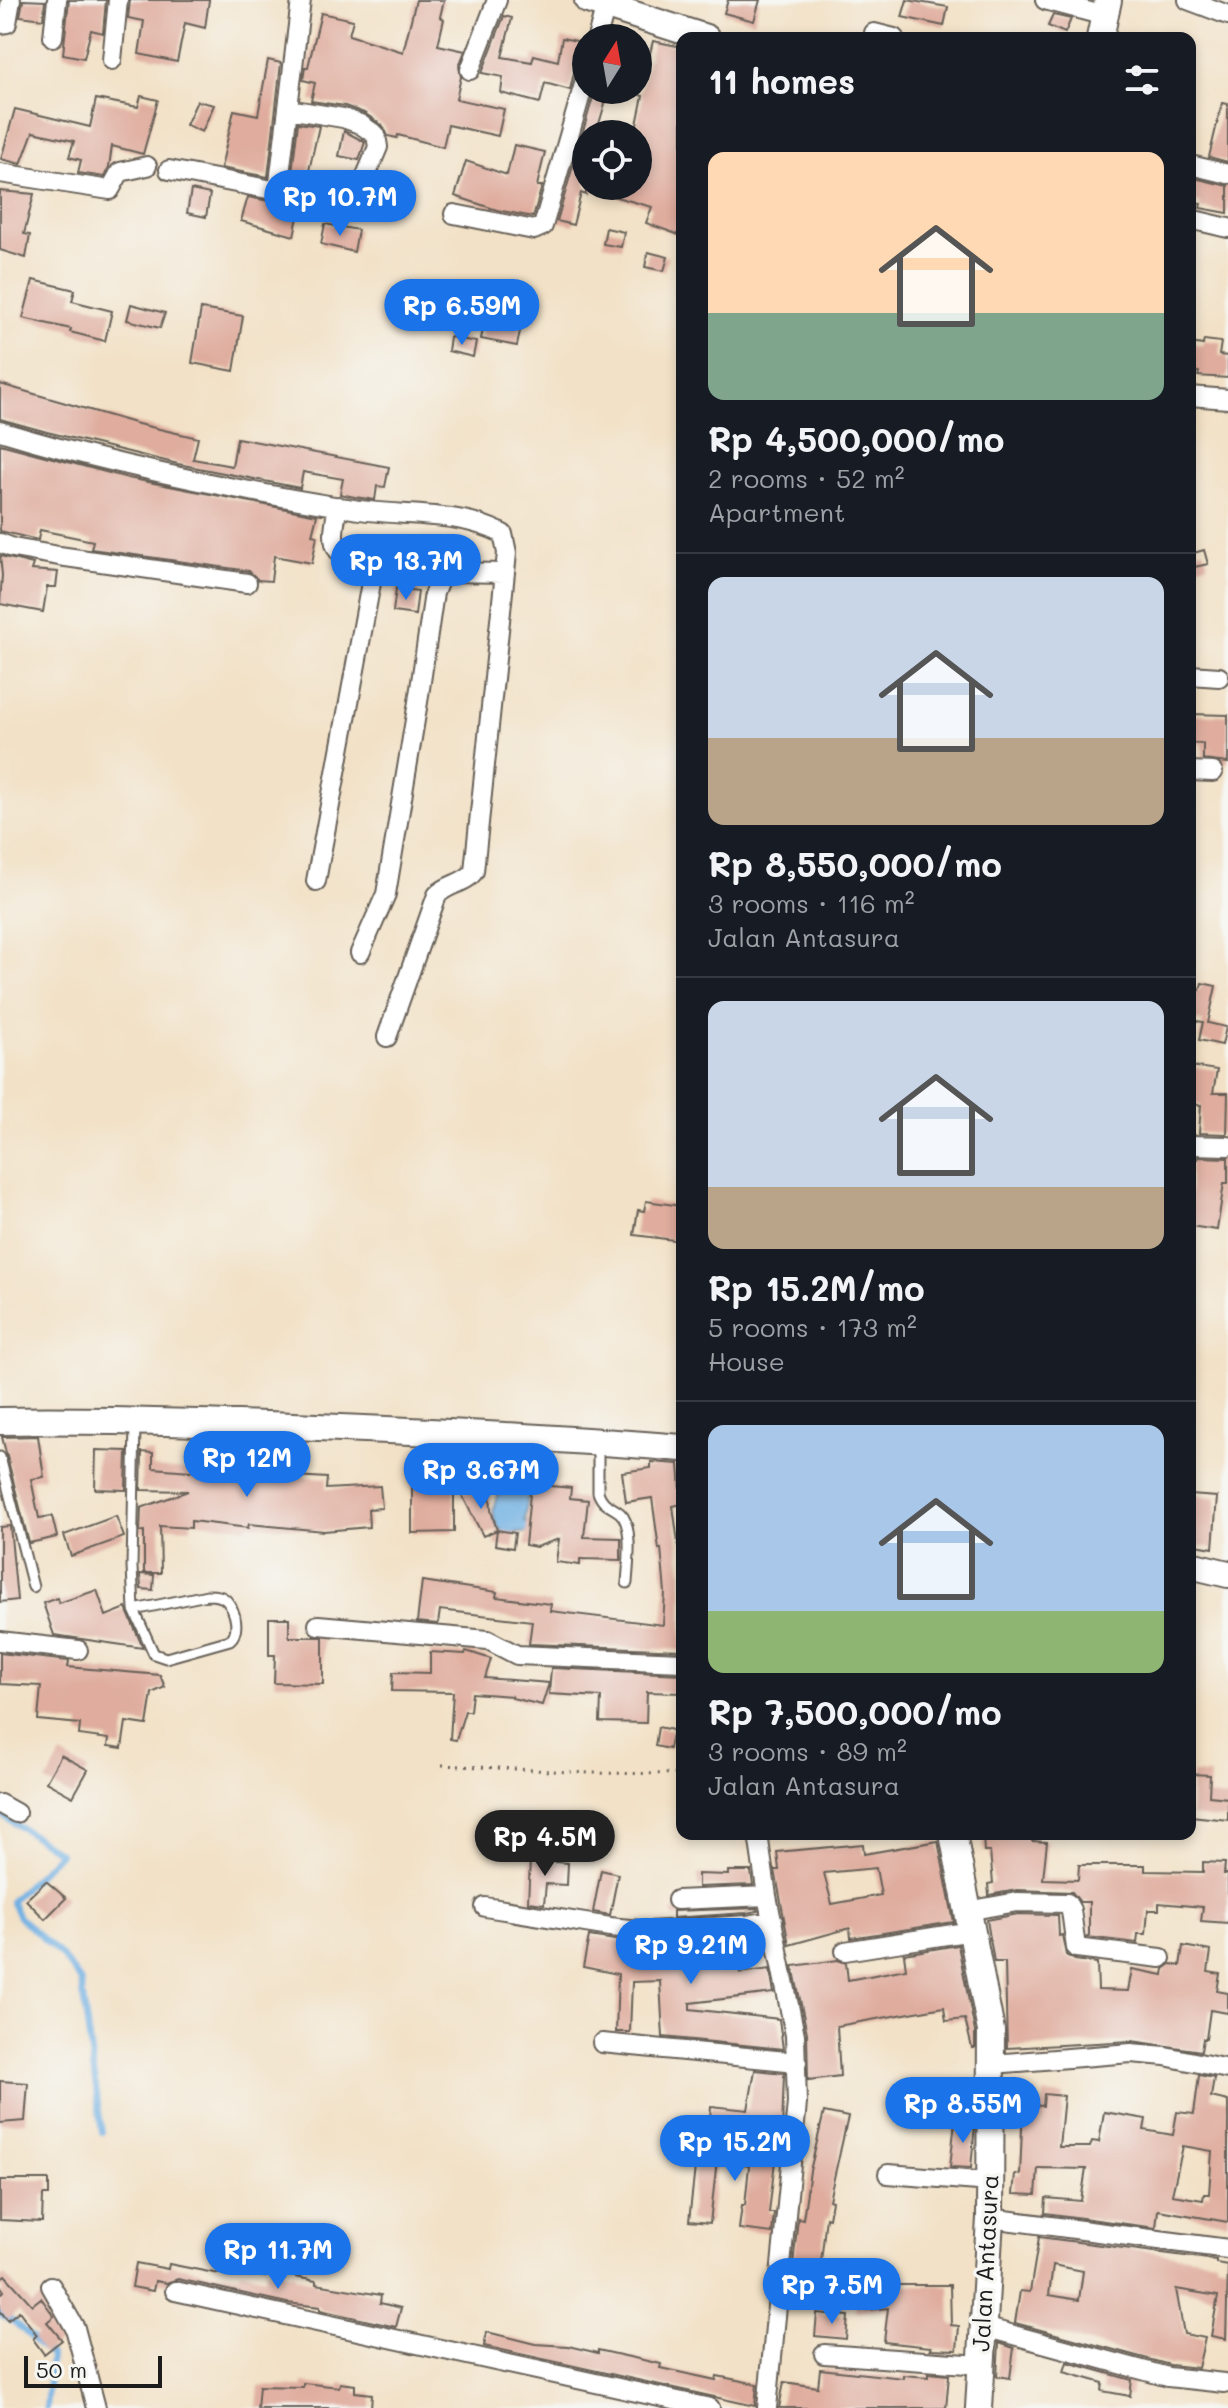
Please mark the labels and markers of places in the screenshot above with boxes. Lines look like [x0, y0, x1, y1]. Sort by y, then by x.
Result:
pin: Rp 10.7M [257, 170, 423, 238]
pin: Rp 6.59M [379, 279, 545, 347]
pin: Rp 13.7M [323, 534, 489, 602]
pin: Rp 12M [182, 1431, 312, 1499]
pin: Rp 3.67M [398, 1443, 564, 1511]
pin: Rp 4.5M [471, 1810, 619, 1878]
pin: Rp 9.21M [608, 1918, 774, 1986]
pin: Rp 8.55M [880, 2077, 1046, 2145]
pin: Rp 15.2M [652, 2115, 818, 2183]
pin: Rp 11.7M [195, 2223, 361, 2291]
pin: Rp 7.5M [758, 2258, 906, 2326]

